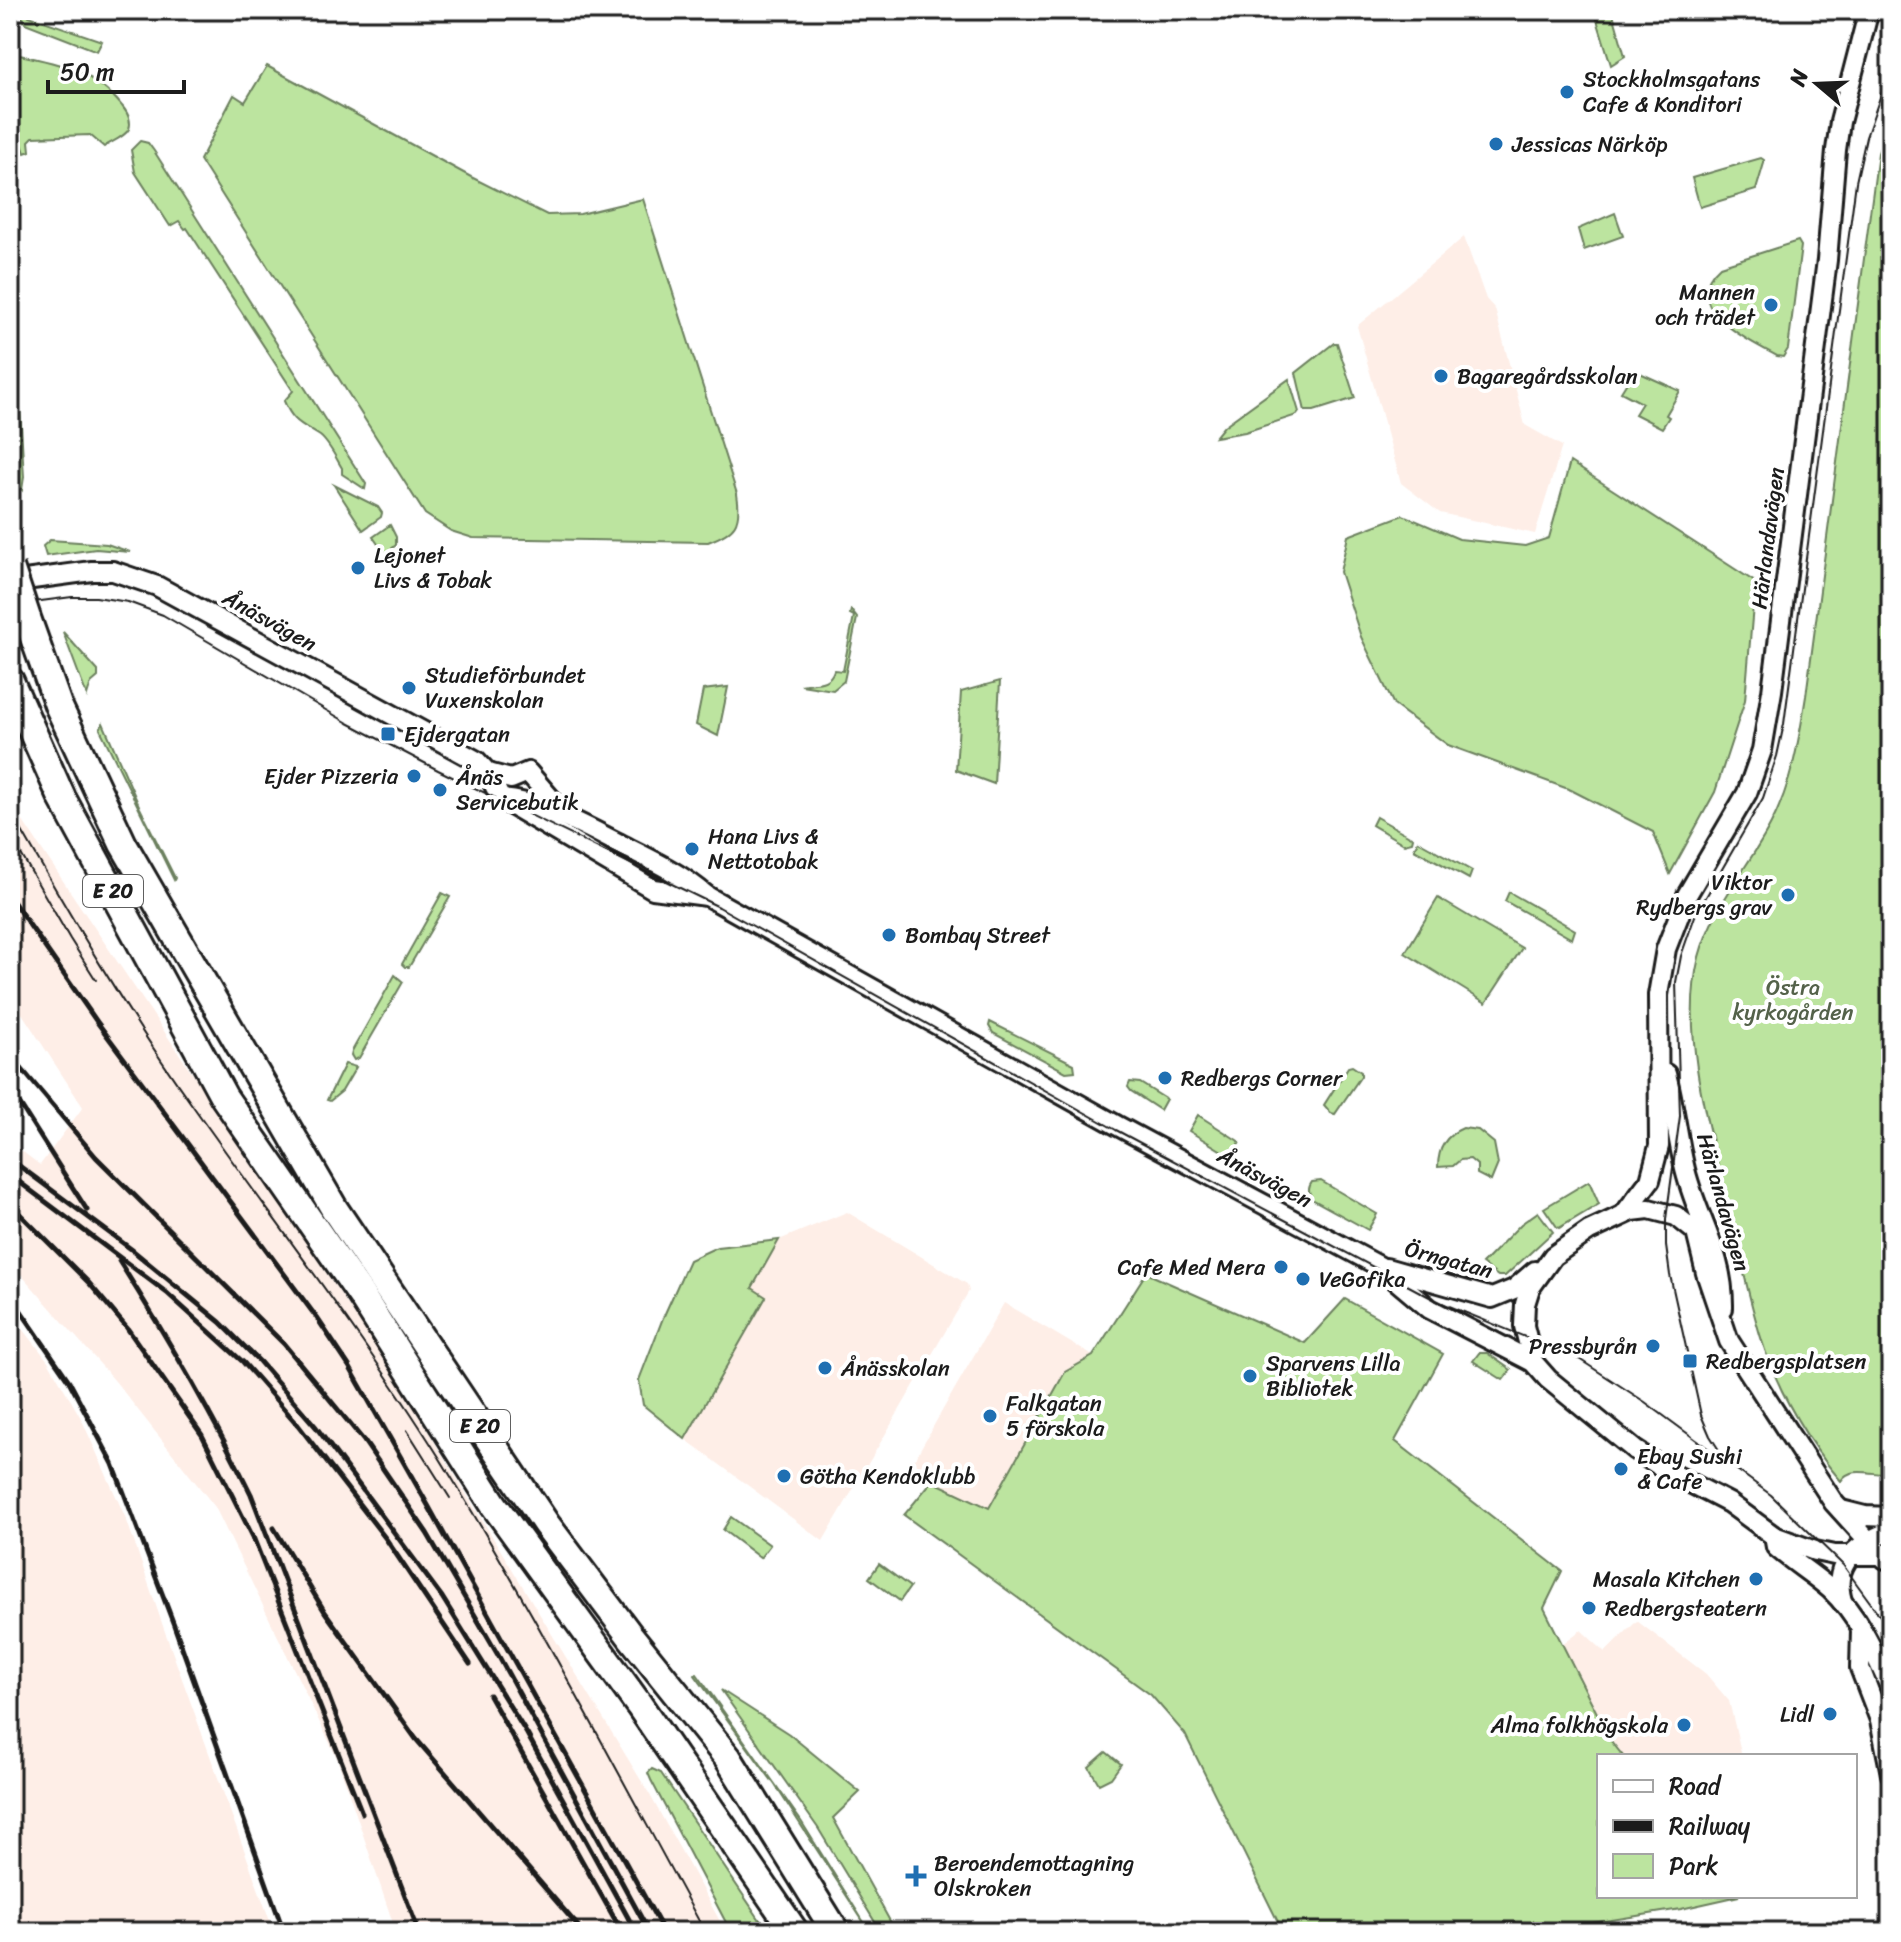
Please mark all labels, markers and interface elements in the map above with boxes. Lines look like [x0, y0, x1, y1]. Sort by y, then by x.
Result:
scale bar [48, 44, 184, 94]
north arrow [1777, 44, 1857, 124]
text: 50 m [60, 51, 115, 93]
place label: Stockholmsgatans Cafe & Konditori [1583, 60, 1761, 124]
text: N [1777, 63, 1820, 92]
marker: Stockholmsgatans Cafe & Konditori [1558, 83, 1576, 101]
place label: Jessicas Närköp [1511, 125, 1668, 164]
marker: Jessicas Närköp [1487, 135, 1505, 153]
place label: Mannen och trädet [1655, 273, 1756, 337]
marker: Mannen och trädet [1762, 296, 1780, 314]
place label: Bagaregårdsskolan [1457, 357, 1638, 396]
marker: Bagaregårdsskolan [1432, 367, 1450, 385]
street label: Härlandavägen [1739, 465, 1796, 611]
place label: Lejonet Livs & Tobak [374, 536, 492, 600]
marker: Lejonet Livs & Tobak [349, 559, 367, 577]
street label: Ånäsvägen [214, 578, 324, 663]
place label: Studieförbundet Vuxenskolan [425, 656, 587, 720]
marker: Studieförbundet Vuxenskolan [400, 679, 418, 697]
place label: Ejdergatan [404, 715, 510, 754]
marker: Ejdergatan [379, 725, 397, 743]
place label: Ejder Pizzeria [264, 757, 399, 796]
place label: Ånäs Servicebutik [455, 758, 579, 822]
marker: Ejder Pizzeria [405, 767, 423, 785]
marker: Ånäs Servicebutik [431, 781, 449, 799]
place label: Hana Livs & Nettotobak [708, 817, 819, 881]
marker: Hana Livs & Nettotobak [683, 840, 701, 858]
place label: Viktor Rydbergs grav [1636, 863, 1773, 927]
road number: E 20 [83, 875, 143, 907]
marker: Viktor Rydbergs grav [1779, 886, 1797, 904]
place label: Bombay Street [905, 916, 1051, 955]
marker: Bombay Street [880, 926, 898, 944]
park label: Östra kyrkogården [1733, 968, 1854, 1032]
place label: Redbergs Corner [1181, 1059, 1344, 1098]
marker: Redbergs Corner [1156, 1069, 1174, 1087]
street label: Härlandavägen [1685, 1128, 1762, 1276]
street label: Ånäsvägen [1209, 1136, 1320, 1219]
street label: Örngatan [1400, 1229, 1497, 1290]
place label: Cafe Med Mera [1118, 1248, 1266, 1287]
marker: Cafe Med Mera [1272, 1258, 1290, 1276]
place label: VeGofika [1319, 1260, 1406, 1299]
marker: VeGofika [1294, 1270, 1312, 1288]
place label: Pressbyrån [1529, 1327, 1637, 1366]
marker: Pressbyrån [1644, 1337, 1662, 1355]
place label: Redbergsplatsen [1706, 1342, 1866, 1381]
place label: Sparvens Lilla Bibliotek [1266, 1344, 1401, 1408]
place label: Ånässkolan [840, 1349, 950, 1388]
marker: Redbergsplatsen [1681, 1352, 1699, 1370]
marker: Ånässkolan [816, 1359, 834, 1377]
marker: Sparvens Lilla Bibliotek [1241, 1367, 1259, 1385]
place label: Falkgatan 5 förskola [1006, 1384, 1105, 1448]
marker: Falkgatan 5 förskola [981, 1407, 999, 1425]
road number: E 20 [450, 1410, 510, 1442]
place label: Ebay Sushi & Cafe [1637, 1437, 1743, 1501]
place label: Götha Kendoklubb [800, 1457, 976, 1496]
marker: Ebay Sushi & Cafe [1612, 1460, 1630, 1478]
marker: Götha Kendoklubb [775, 1467, 793, 1485]
place label: Masala Kitchen [1593, 1560, 1740, 1599]
marker: Masala Kitchen [1747, 1570, 1765, 1588]
place label: Redbergsteatern [1605, 1589, 1767, 1628]
marker: Redbergsteatern [1580, 1599, 1598, 1617]
place label: Lidl [1780, 1695, 1815, 1734]
marker: Lidl [1821, 1705, 1839, 1723]
place label: Alma folkhögskola [1490, 1706, 1669, 1745]
marker: Alma folkhögskola [1675, 1716, 1693, 1734]
legend [1597, 1754, 1857, 1898]
text: Road [1669, 1765, 1723, 1807]
text: Railway [1669, 1805, 1751, 1847]
place label: Beroendemottagning Olskroken [934, 1844, 1134, 1908]
text: Park [1669, 1845, 1718, 1887]
marker: Beroendemottagning Olskroken [905, 1865, 927, 1887]

